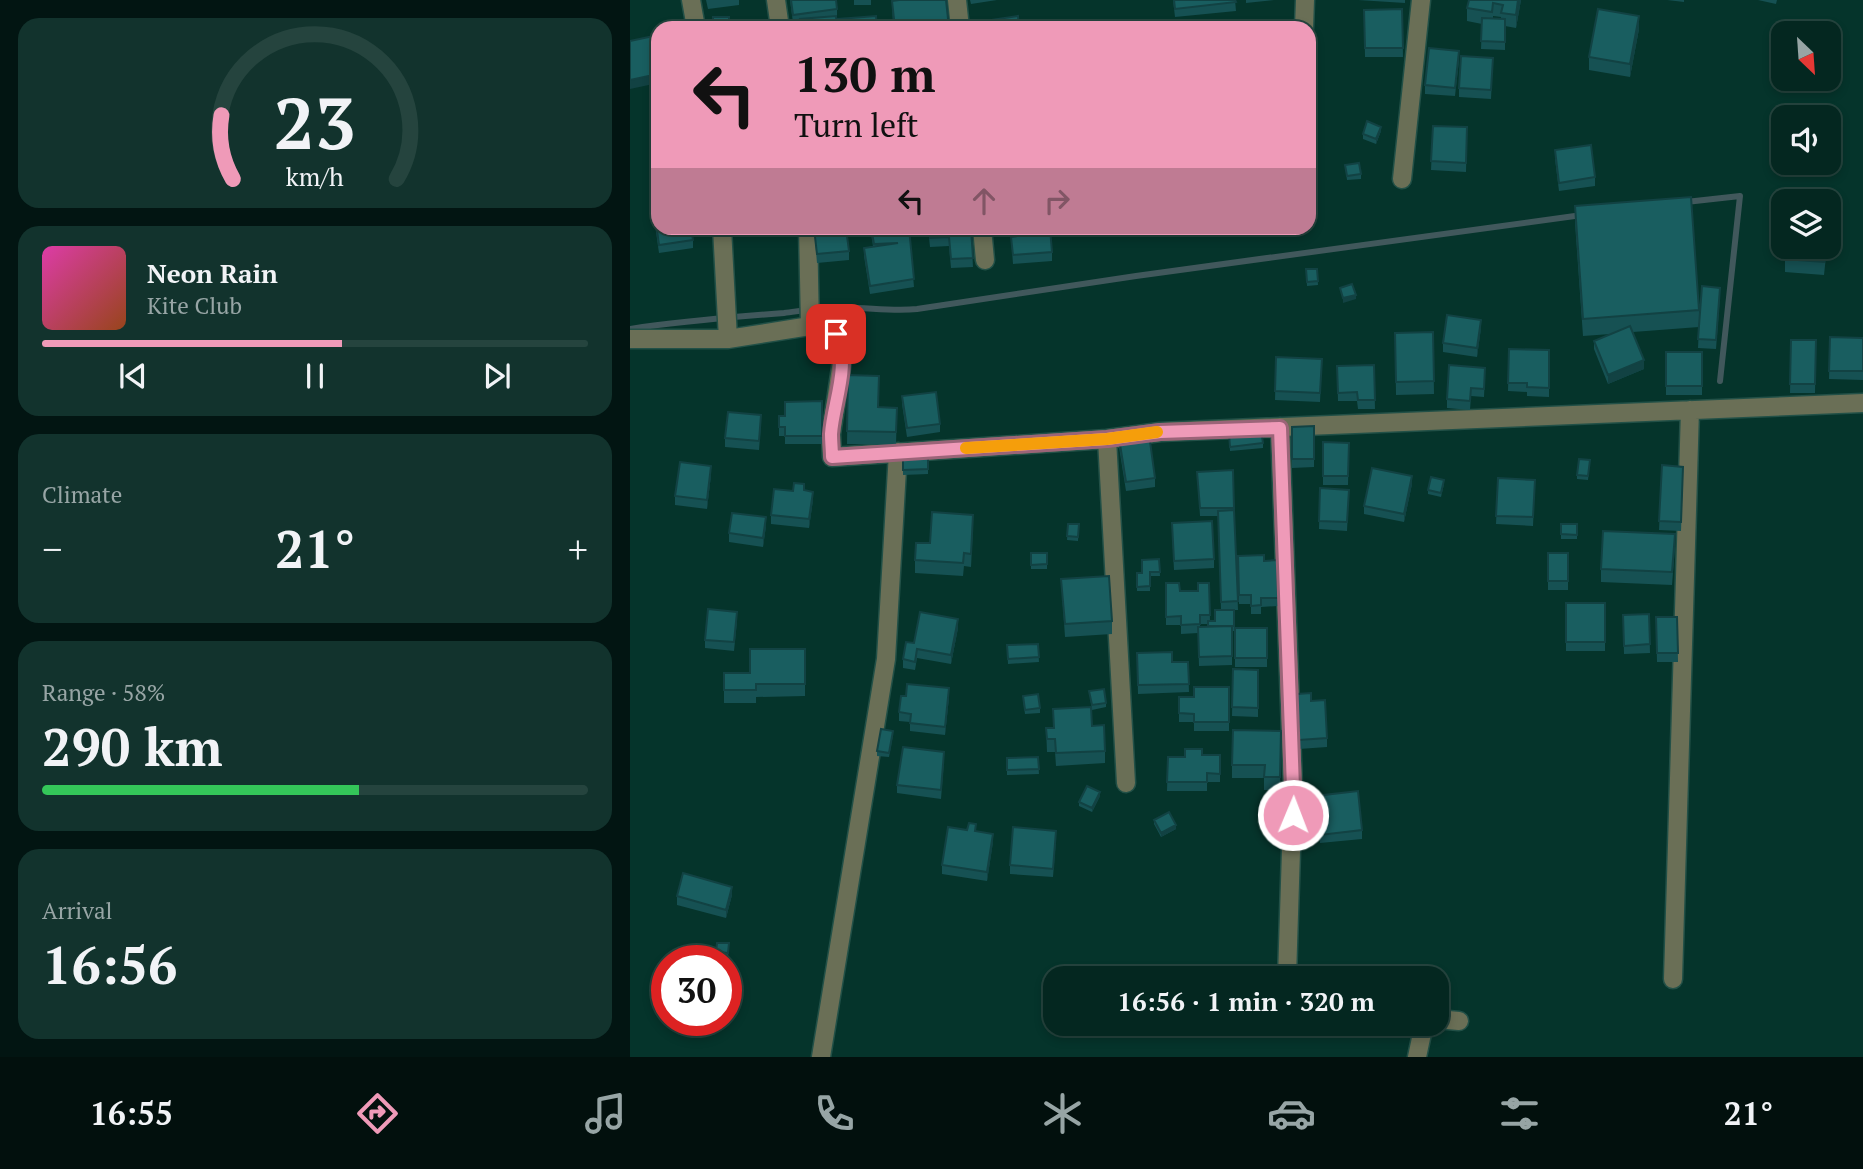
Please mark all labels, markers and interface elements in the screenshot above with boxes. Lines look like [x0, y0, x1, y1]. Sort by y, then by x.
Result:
north arrow [1771, 21, 1841, 91]
map controls [1771, 21, 1841, 259]
text: 130 m [794, 41, 936, 106]
icon: left [679, 49, 770, 140]
text: 23 [274, 73, 356, 170]
text: Turn left [794, 104, 918, 146]
button: sound [1771, 105, 1841, 175]
text: km/h [286, 160, 344, 193]
icon: left [892, 182, 930, 220]
icon: ahead [965, 182, 1003, 220]
icon: right [1038, 182, 1076, 220]
button: layers [1771, 189, 1841, 259]
text: Neon Rain [147, 256, 278, 290]
text: Kite Club [147, 290, 242, 321]
pin [806, 304, 866, 364]
icon: arrive [817, 315, 855, 353]
icon: previous [114, 357, 152, 395]
icon: pause [296, 357, 334, 395]
icon: next [478, 357, 516, 395]
text: Climate [42, 479, 122, 510]
text: 21° [275, 514, 355, 583]
text: − [42, 524, 62, 574]
text: + [568, 524, 588, 574]
text: Range · 58% [42, 677, 165, 708]
text: 290 km [42, 712, 223, 781]
position arrow [1256, 778, 1330, 852]
text: Arrival [42, 895, 113, 926]
text: 16:56 [42, 930, 177, 999]
speed limit sign: 30 [651, 945, 742, 1036]
text: 16:56 · 1 min · 320 m [1117, 984, 1375, 1018]
icon: directions [353, 1089, 402, 1138]
icon: music [581, 1089, 630, 1138]
icon: phone [810, 1089, 859, 1138]
icon: climate [1038, 1089, 1087, 1138]
icon: car [1267, 1089, 1316, 1138]
icon: filters [1495, 1089, 1544, 1138]
text: 16:55 [90, 1092, 173, 1134]
text: 21° [1724, 1092, 1773, 1134]

